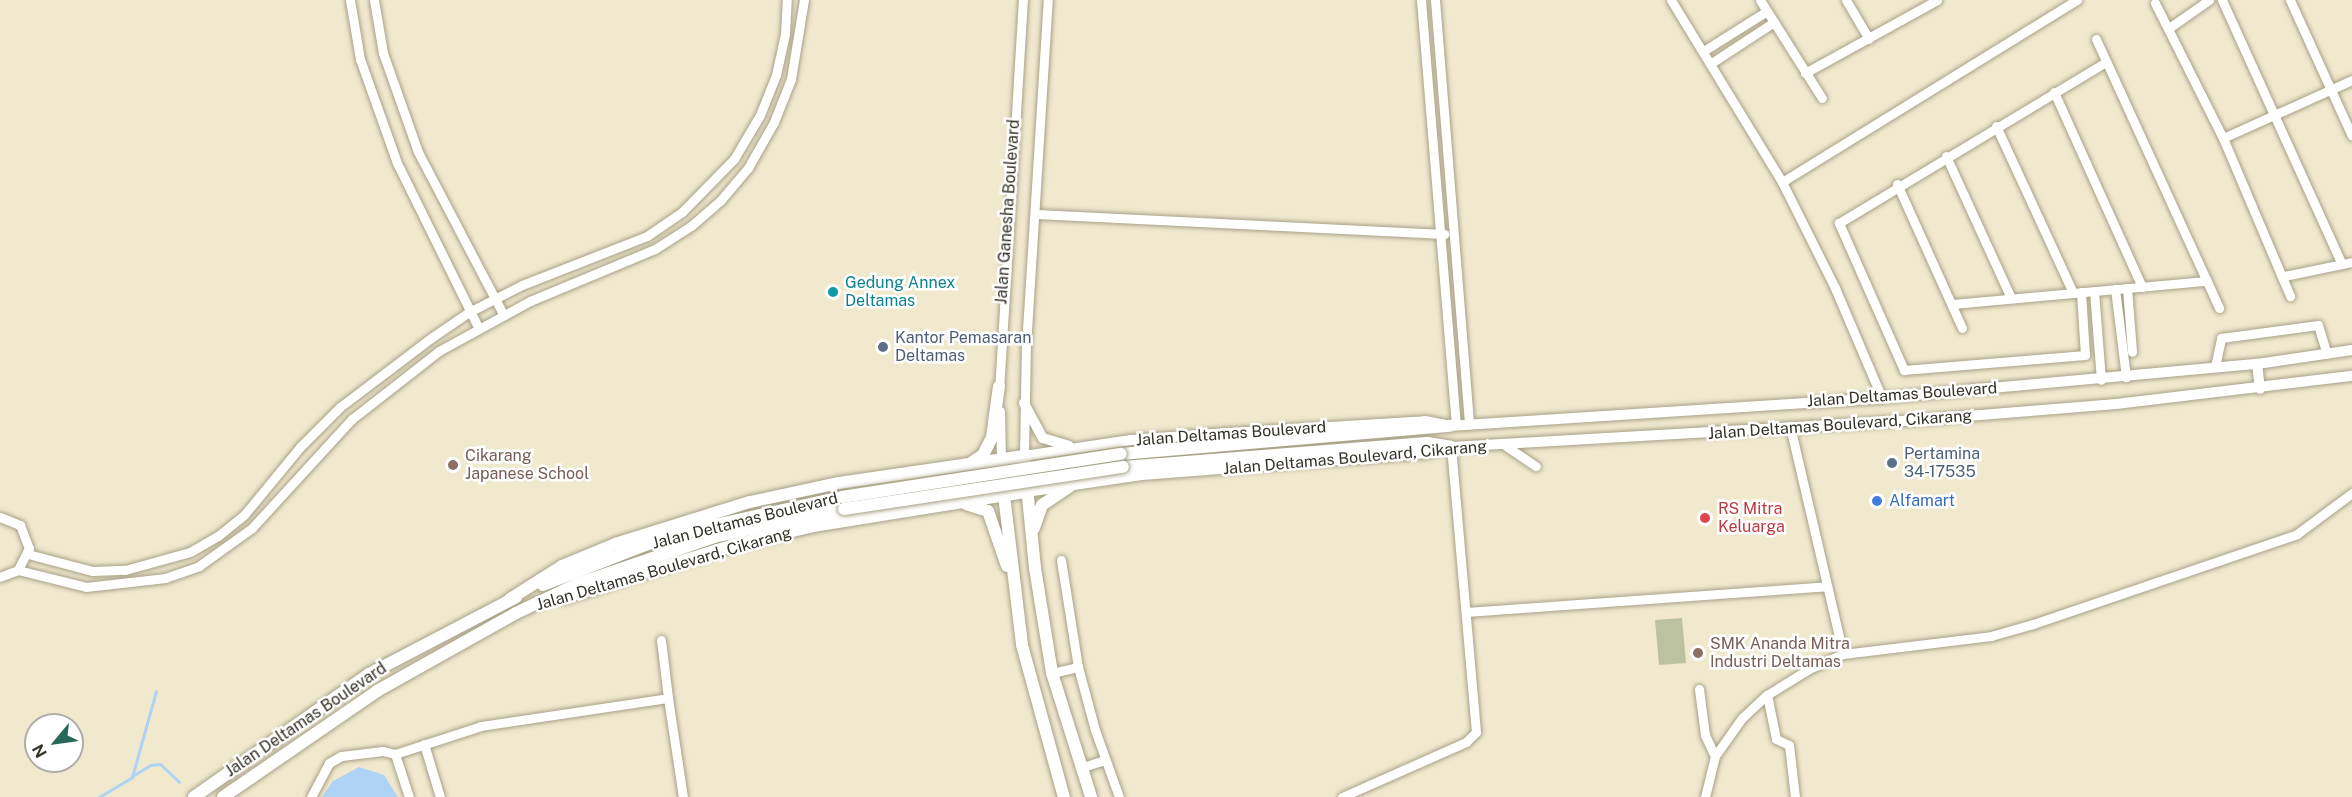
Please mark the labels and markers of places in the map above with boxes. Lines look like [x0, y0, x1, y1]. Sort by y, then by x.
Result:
place label: Gedung Annex Deltamas [845, 273, 955, 311]
marker: Gedung Annex Deltamas [826, 285, 840, 299]
place label: Kantor Pemasaran Deltamas [895, 328, 1031, 366]
marker: Kantor Pemasaran Deltamas [876, 340, 890, 354]
place label: Pertamina 34-17535 [1904, 444, 1980, 482]
place label: Cikarang Japanese School [465, 446, 589, 484]
marker: Pertamina 34-17535 [1885, 456, 1899, 470]
marker: Cikarang Japanese School [446, 458, 460, 472]
place label: Alfamart [1889, 491, 1955, 511]
marker: Alfamart [1870, 494, 1884, 508]
place label: RS Mitra Keluarga [1718, 499, 1785, 537]
marker: RS Mitra Keluarga [1696, 509, 1714, 527]
place label: SMK Ananda Mitra Industri Deltamas [1710, 634, 1850, 672]
marker: SMK Ananda Mitra Industri Deltamas [1691, 646, 1705, 660]

